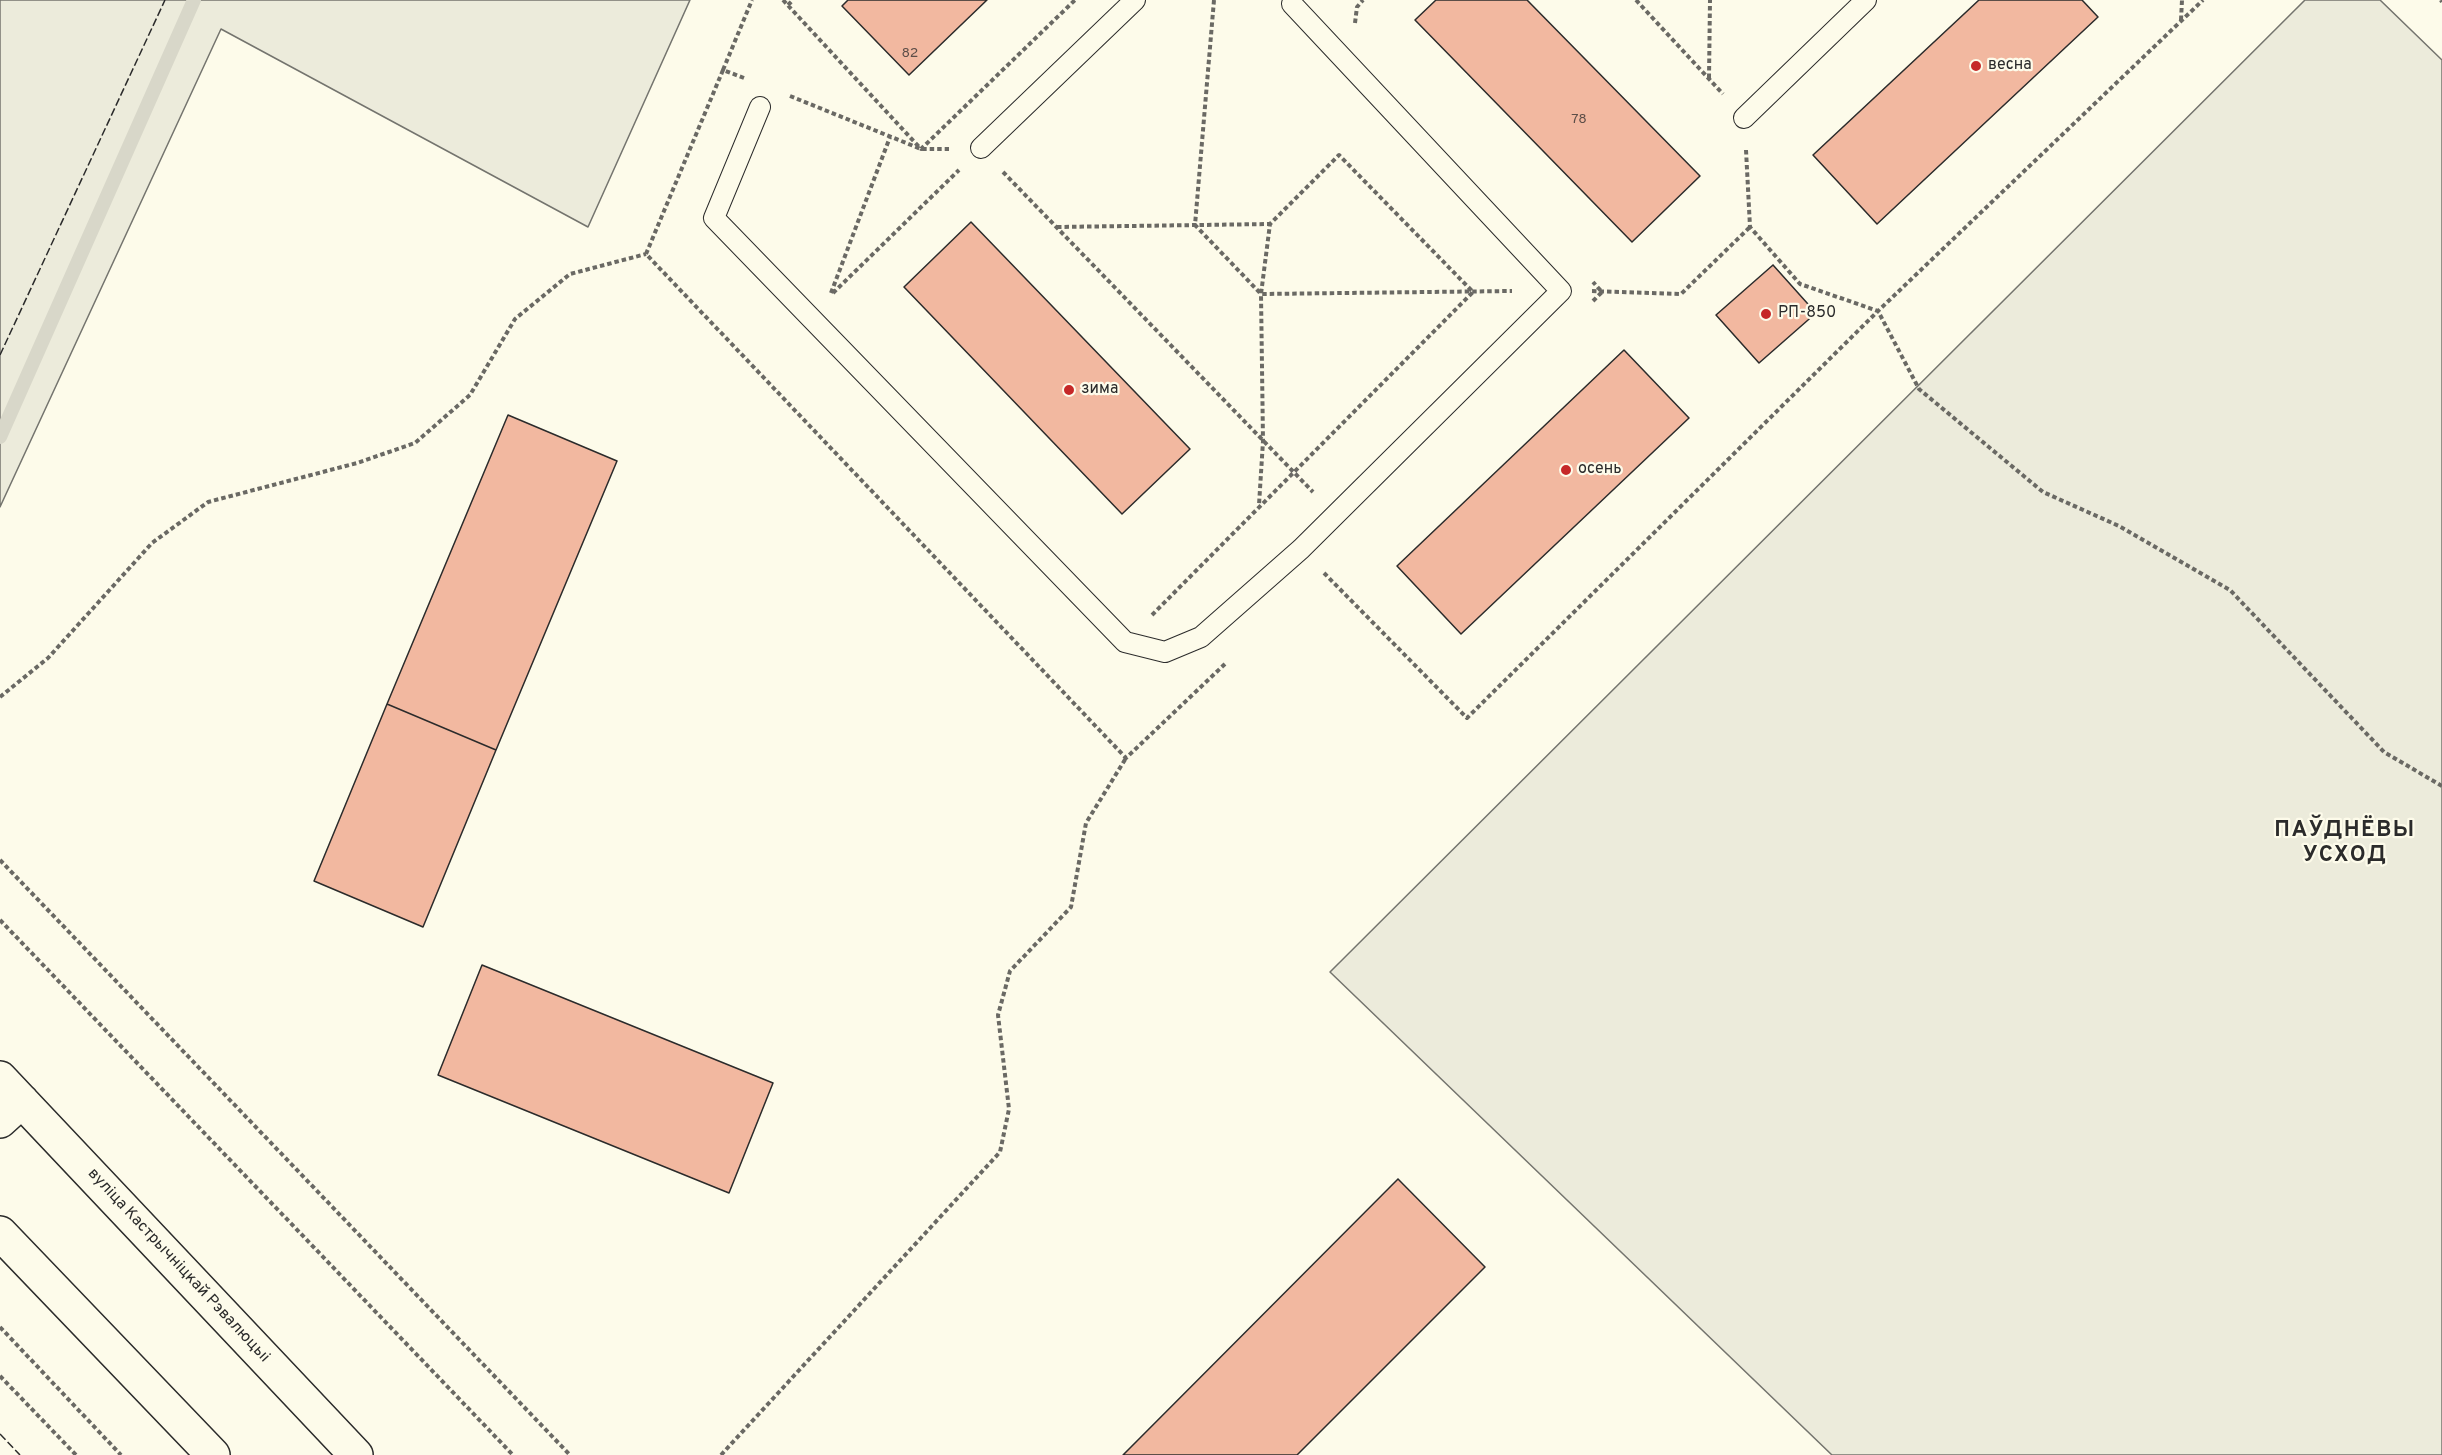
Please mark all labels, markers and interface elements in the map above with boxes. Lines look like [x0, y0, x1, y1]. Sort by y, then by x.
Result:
house number: 82 [902, 46, 918, 62]
place label: весна [1988, 56, 2032, 76]
marker: весна [1969, 59, 1983, 73]
house number: 78 [1571, 112, 1587, 128]
place label: РП-850 [1778, 304, 1836, 324]
marker: РП-850 [1759, 307, 1773, 321]
place label: зима [1081, 380, 1118, 400]
marker: зима [1062, 383, 1076, 397]
place label: осень [1578, 460, 1622, 480]
marker: осень [1559, 463, 1573, 477]
district label: ПАЎДНЁВЫ УСХОД [2274, 819, 2416, 870]
street label: вуліца Кастрычніцкай Рэвалюцыі [83, 1165, 273, 1367]

